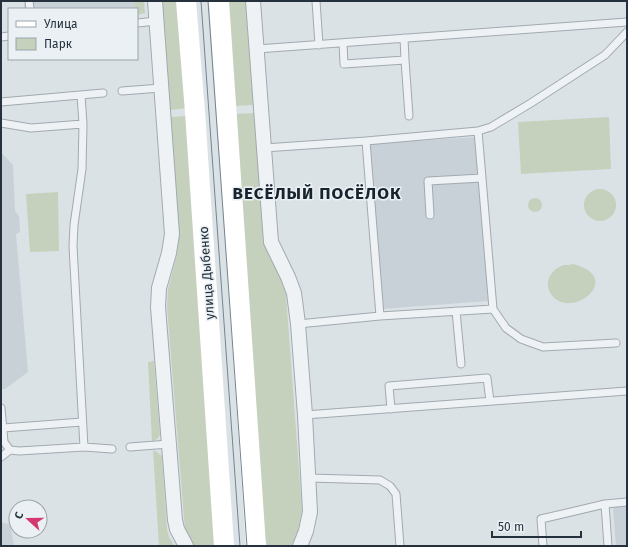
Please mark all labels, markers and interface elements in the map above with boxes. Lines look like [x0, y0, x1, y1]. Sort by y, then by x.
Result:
legend [8, 8, 138, 60]
text: Улица [44, 17, 78, 31]
text: Парк [44, 37, 73, 51]
district label: ВЕСЁЛЫЙ ПОСЁЛОК [232, 183, 402, 204]
street label: улица Дыбенко [196, 226, 217, 320]
north arrow [8, 499, 48, 539]
text: С [12, 510, 27, 521]
scale bar [492, 513, 581, 539]
text: 50 m [498, 520, 524, 534]

